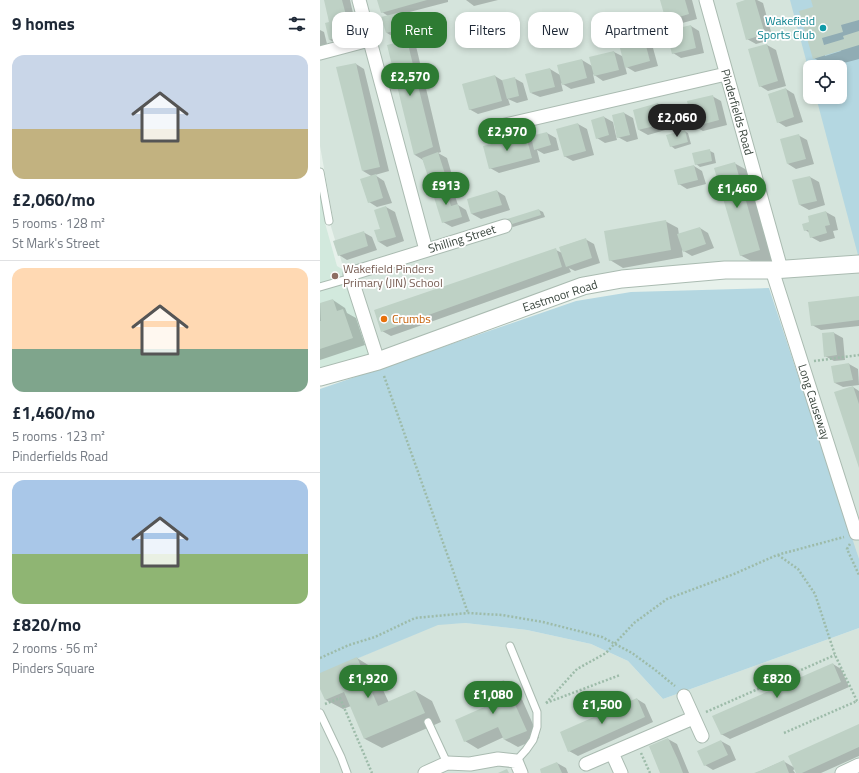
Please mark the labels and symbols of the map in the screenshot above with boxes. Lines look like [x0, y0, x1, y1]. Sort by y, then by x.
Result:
place label: Wakefield Sports Club [757, 11, 815, 44]
marker: Wakefield Sports Club [818, 23, 828, 33]
pin: £2,570 [377, 63, 443, 97]
street label: Pinderfields Road [716, 67, 759, 157]
pin: £2,060 [644, 104, 710, 138]
pin: £2,970 [474, 118, 540, 152]
pin: £913 [422, 172, 470, 206]
pin: £1,460 [704, 175, 770, 209]
street label: Shilling Street [426, 219, 499, 258]
place label: Wakefield Pinders Primary (JIN) School [343, 259, 443, 292]
marker: Wakefield Pinders Primary (JIN) School [330, 271, 340, 281]
street label: Eastmoor Road [520, 274, 600, 317]
place label: Crumbs [392, 309, 431, 328]
marker: Crumbs [379, 314, 389, 324]
street label: Long Causeway [793, 362, 836, 442]
pin: £1,920 [335, 665, 401, 699]
pin: £820 [753, 665, 801, 699]
pin: £1,080 [460, 681, 526, 715]
pin: £1,500 [569, 691, 635, 725]

